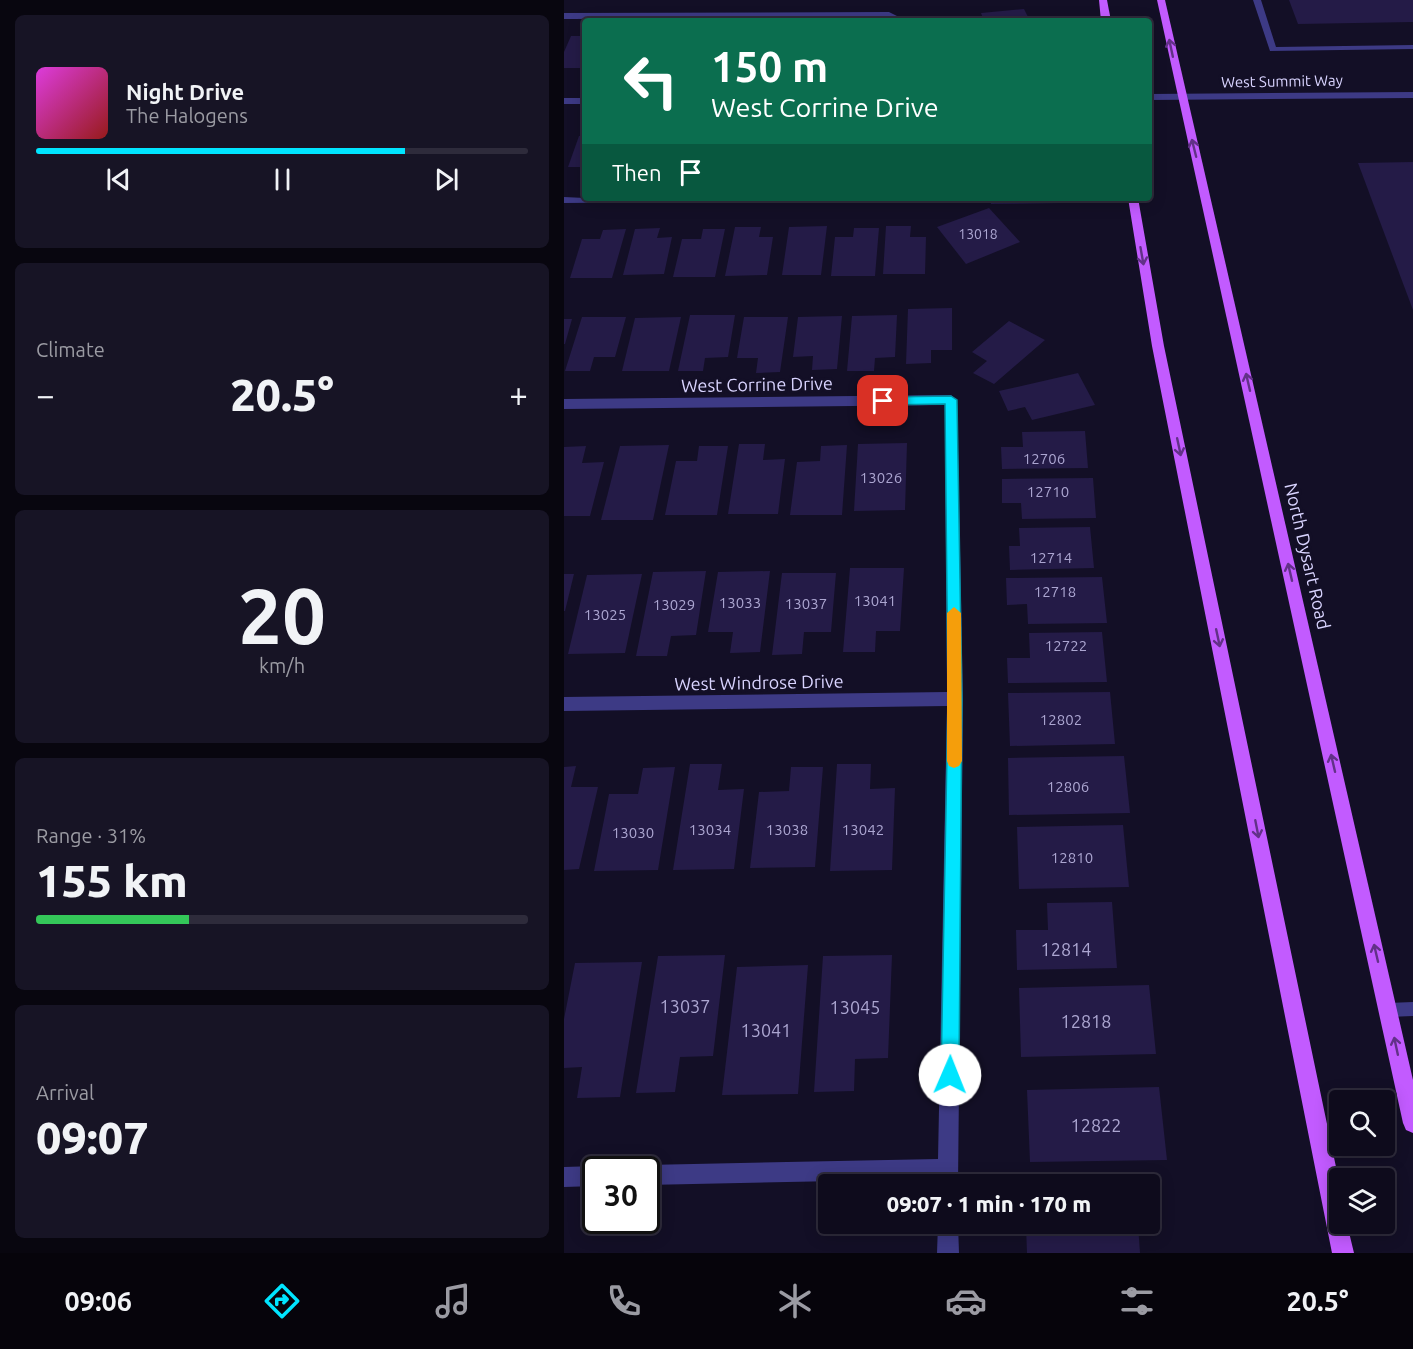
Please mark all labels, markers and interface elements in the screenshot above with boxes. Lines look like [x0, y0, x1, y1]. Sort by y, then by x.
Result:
one-way arrow [1165, 39, 1177, 58]
icon: left [612, 42, 690, 120]
text: 150 m [711, 43, 828, 90]
street label: West Summit Way [1221, 71, 1343, 91]
text: Night Drive [126, 79, 244, 104]
text: West Corrine Drive [711, 92, 939, 122]
text: The Halogens [126, 104, 248, 127]
one-way arrow [1188, 139, 1200, 158]
icon: arrive [674, 156, 707, 189]
text: Then [612, 160, 662, 185]
icon: previous [102, 163, 135, 196]
icon: pause [266, 163, 299, 196]
icon: next [430, 163, 463, 196]
house number: 13018 [958, 226, 998, 242]
one-way arrow [1137, 245, 1148, 265]
text: Climate [36, 338, 105, 361]
text: 20.5° [230, 369, 334, 420]
street label: West Corrine Drive [681, 373, 833, 395]
one-way arrow [1242, 373, 1253, 392]
pin [857, 375, 908, 426]
text: − [36, 376, 55, 413]
text: + [509, 376, 528, 413]
icon: arrive [866, 384, 899, 417]
one-way arrow [1174, 437, 1185, 457]
house number: 12706 [1023, 450, 1065, 467]
house number: 13026 [860, 469, 902, 486]
street label: North Dysart Road [1281, 481, 1335, 631]
house number: 12710 [1027, 483, 1069, 500]
house number: 12714 [1030, 549, 1072, 566]
one-way arrow [1284, 563, 1296, 582]
text: 20 [238, 571, 326, 659]
house number: 12718 [1034, 583, 1076, 600]
house number: 13041 [854, 592, 896, 609]
house number: 13033 [719, 594, 761, 611]
house number: 13037 [785, 595, 827, 612]
house number: 13029 [653, 596, 695, 613]
house number: 13025 [584, 606, 626, 623]
one-way arrow [1213, 628, 1224, 647]
house number: 12722 [1045, 637, 1087, 654]
text: km/h [259, 654, 305, 677]
street label: West Windrose Drive [674, 671, 844, 693]
house number: 12802 [1040, 711, 1082, 728]
one-way arrow [1327, 753, 1338, 773]
house number: 12806 [1047, 778, 1089, 795]
one-way arrow [1252, 819, 1263, 839]
house number: 13034 [689, 821, 731, 838]
house number: 13038 [766, 821, 808, 838]
house number: 13042 [842, 821, 884, 838]
text: Range · 31% [36, 824, 146, 847]
house number: 13030 [612, 824, 654, 841]
house number: 12810 [1051, 849, 1093, 866]
text: 155 km [36, 855, 188, 906]
house number: 12814 [1041, 939, 1091, 959]
one-way arrow [1369, 944, 1381, 963]
house number: 13037 [660, 996, 710, 1016]
house number: 13045 [830, 997, 880, 1017]
house number: 12818 [1061, 1011, 1111, 1031]
house number: 13041 [741, 1020, 791, 1040]
one-way arrow [1390, 1036, 1401, 1056]
position arrow [918, 1043, 982, 1107]
text: Arrival [36, 1081, 94, 1104]
map controls [1329, 1090, 1395, 1234]
button: search [1329, 1090, 1395, 1156]
text: 09:07 [36, 1112, 149, 1163]
house number: 12822 [1071, 1115, 1121, 1135]
speed limit sign: 30 [582, 1156, 660, 1234]
button: layers [1329, 1168, 1395, 1234]
text: 09:07 · 1 min · 170 m [887, 1191, 1091, 1216]
icon: directions [261, 1280, 303, 1322]
icon: music [432, 1280, 474, 1322]
icon: phone [603, 1280, 645, 1322]
icon: climate [774, 1280, 816, 1322]
icon: car [945, 1280, 987, 1322]
icon: filters [1116, 1280, 1158, 1322]
text: 09:06 [64, 1286, 132, 1316]
text: 20.5° [1287, 1286, 1348, 1316]

